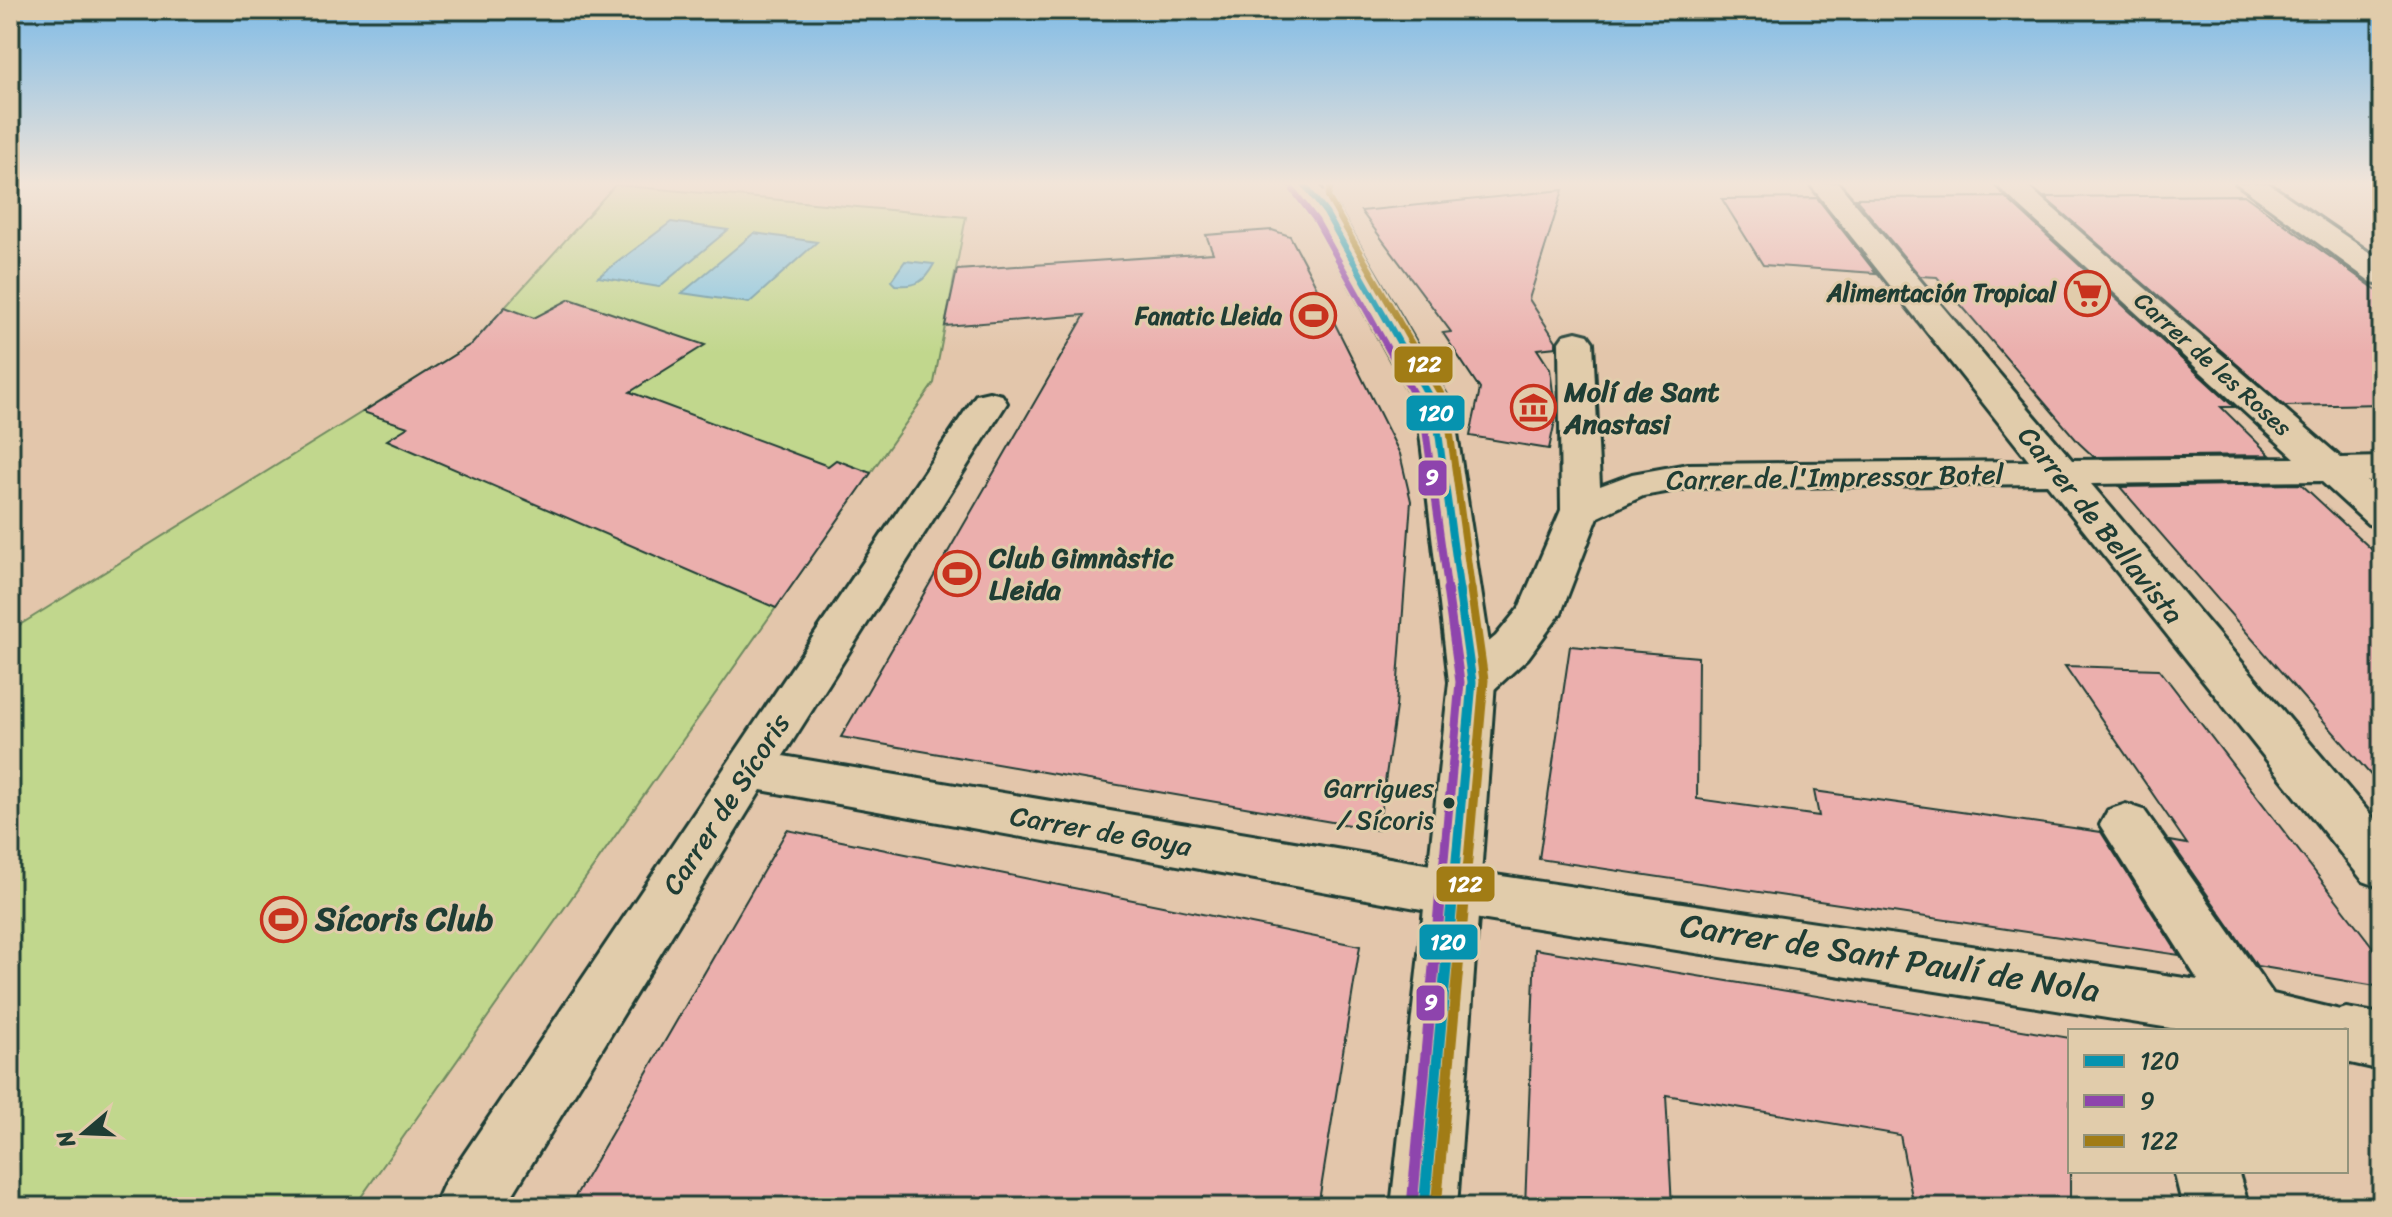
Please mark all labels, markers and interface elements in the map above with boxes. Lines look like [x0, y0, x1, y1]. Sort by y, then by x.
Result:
supermarket icon: Alimentación Tropical [2063, 269, 2111, 317]
place label: Alimentación Tropical [1826, 272, 2057, 314]
street label: Carrer de les Roses [2124, 281, 2302, 447]
sports icon: Fanatic Lleida [1289, 292, 1337, 340]
place label: Fanatic Lleida [1134, 295, 1283, 337]
line badge: 122 [1393, 345, 1454, 384]
text: 122 [1407, 345, 1442, 384]
place label: Molí de Sant Anastasi [1563, 367, 1720, 448]
museum icon: Molí de Sant Anastasi [1509, 383, 1557, 431]
line badge: 120 [1405, 394, 1466, 432]
text: 120 [1418, 394, 1454, 433]
street label: Carrer de Bellavista [2005, 415, 2197, 635]
street label: Carrer de l'Impressor Botel [1666, 450, 2005, 504]
text: 9 [1425, 458, 1439, 497]
line badge: 9 [1417, 459, 1448, 497]
place label: Club Gimnàstic Lleida [988, 533, 1174, 614]
sports icon: Club Gimnàstic Lleida [934, 549, 982, 597]
street label: Carrer de Sícoris [649, 703, 803, 905]
place label: Garrigues / Sícoris [1324, 765, 1435, 843]
street label: Carrer de Goya [1006, 791, 1197, 871]
marker: Garrigues / Sícoris [1441, 795, 1457, 811]
line badge: 122 [1435, 865, 1496, 903]
text: 122 [1448, 865, 1483, 904]
place label: Sícoris Club [314, 889, 493, 949]
sports icon: Sícoris Club [260, 895, 308, 943]
street label: Carrer de Sant Paulí de Nola [1676, 895, 2104, 1021]
line badge: 120 [1418, 923, 1479, 961]
text: 120 [1430, 923, 1466, 962]
text: 9 [1424, 983, 1438, 1022]
line badge: 9 [1415, 984, 1446, 1022]
legend [2068, 1029, 2348, 1173]
text: 120 [2140, 1040, 2179, 1082]
text: 9 [2140, 1080, 2155, 1122]
north arrow [44, 1093, 124, 1173]
text: 122 [2140, 1120, 2178, 1162]
text: N [44, 1125, 87, 1154]

